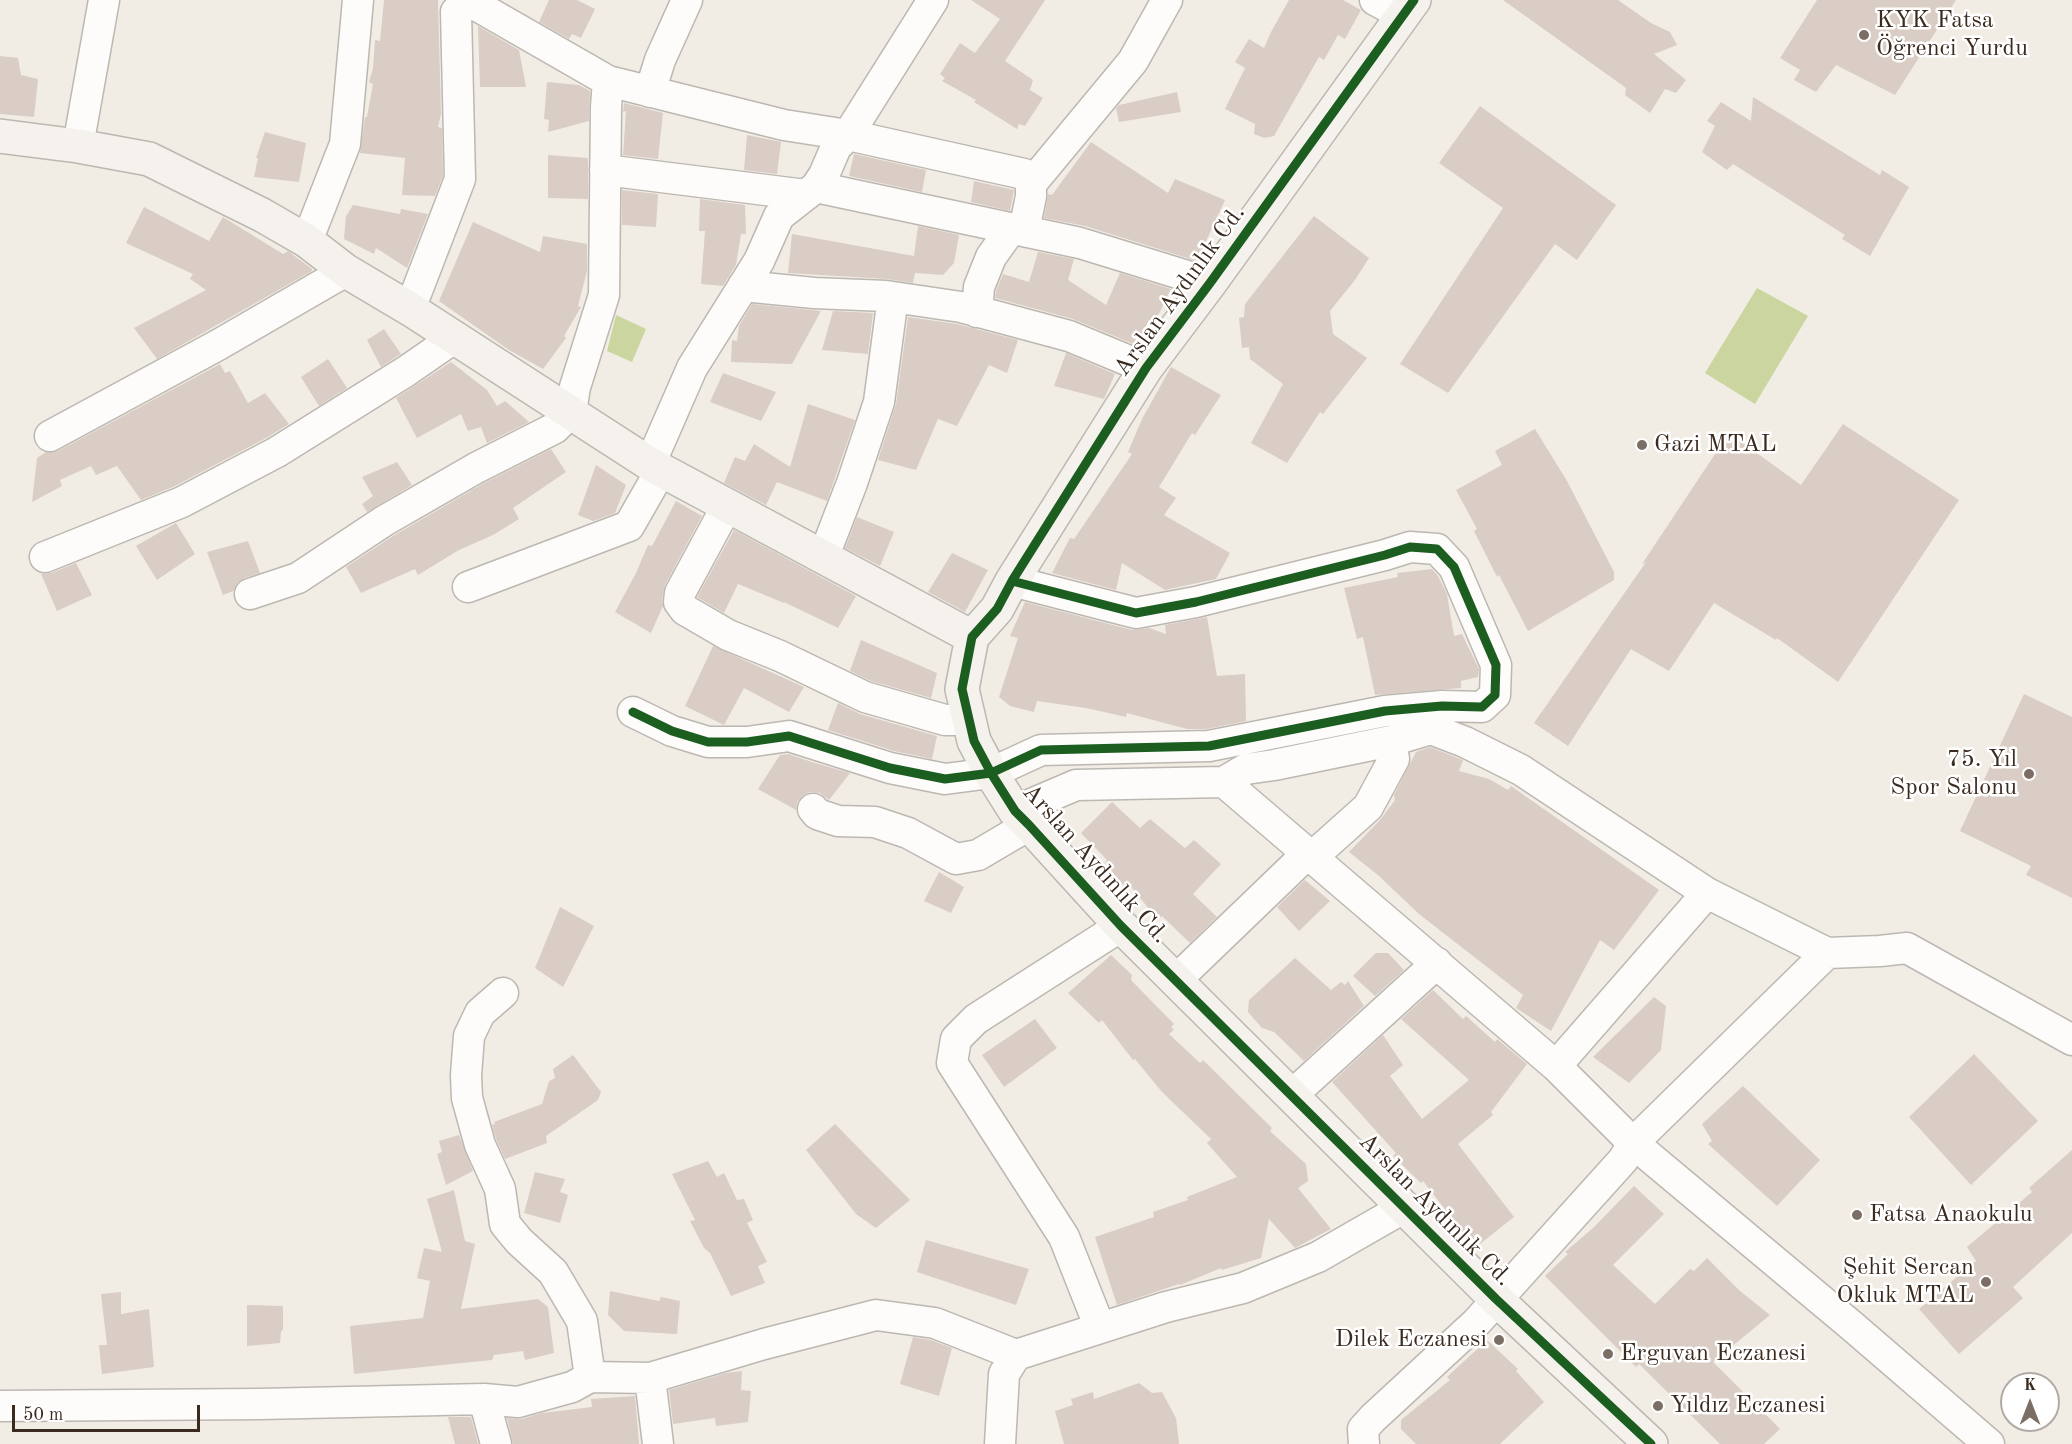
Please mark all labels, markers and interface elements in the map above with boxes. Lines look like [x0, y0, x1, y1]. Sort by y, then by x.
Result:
place label: KYK Fatsa Öğrenci Yurdu [1876, 7, 2028, 63]
marker: KYK Fatsa Öğrenci Yurdu [1857, 28, 1871, 42]
street label: Arslan Aydınlık Cd. [1108, 200, 1252, 382]
place label: Gazi MTAL [1654, 431, 1777, 459]
marker: Gazi MTAL [1635, 438, 1649, 452]
place label: 75. Yıl Spor Salonu [1890, 746, 2017, 802]
marker: 75. Yıl Spor Salonu [2022, 767, 2036, 781]
street label: Arslan Aydınlık Cd. [1016, 778, 1174, 950]
street label: Arslan Aydınlık Cd. [1352, 1127, 1518, 1293]
place label: Fatsa Anaokulu [1869, 1201, 2033, 1229]
marker: Fatsa Anaokulu [1850, 1208, 1864, 1222]
place label: Şehit Sercan Okluk MTAL [1836, 1254, 1974, 1310]
marker: Şehit Sercan Okluk MTAL [1979, 1275, 1993, 1289]
place label: Dilek Eczanesi [1335, 1326, 1487, 1354]
marker: Dilek Eczanesi [1492, 1333, 1506, 1347]
place label: Erguvan Eczanesi [1620, 1340, 1806, 1368]
marker: Erguvan Eczanesi [1601, 1347, 1615, 1361]
north arrow [2000, 1372, 2060, 1432]
text: K [2024, 1378, 2036, 1394]
place label: Yıldız Eczanesi [1670, 1392, 1826, 1420]
scale bar [15, 1393, 202, 1431]
marker: Yıldız Eczanesi [1651, 1399, 1665, 1413]
text: 50 m [23, 1406, 63, 1424]

